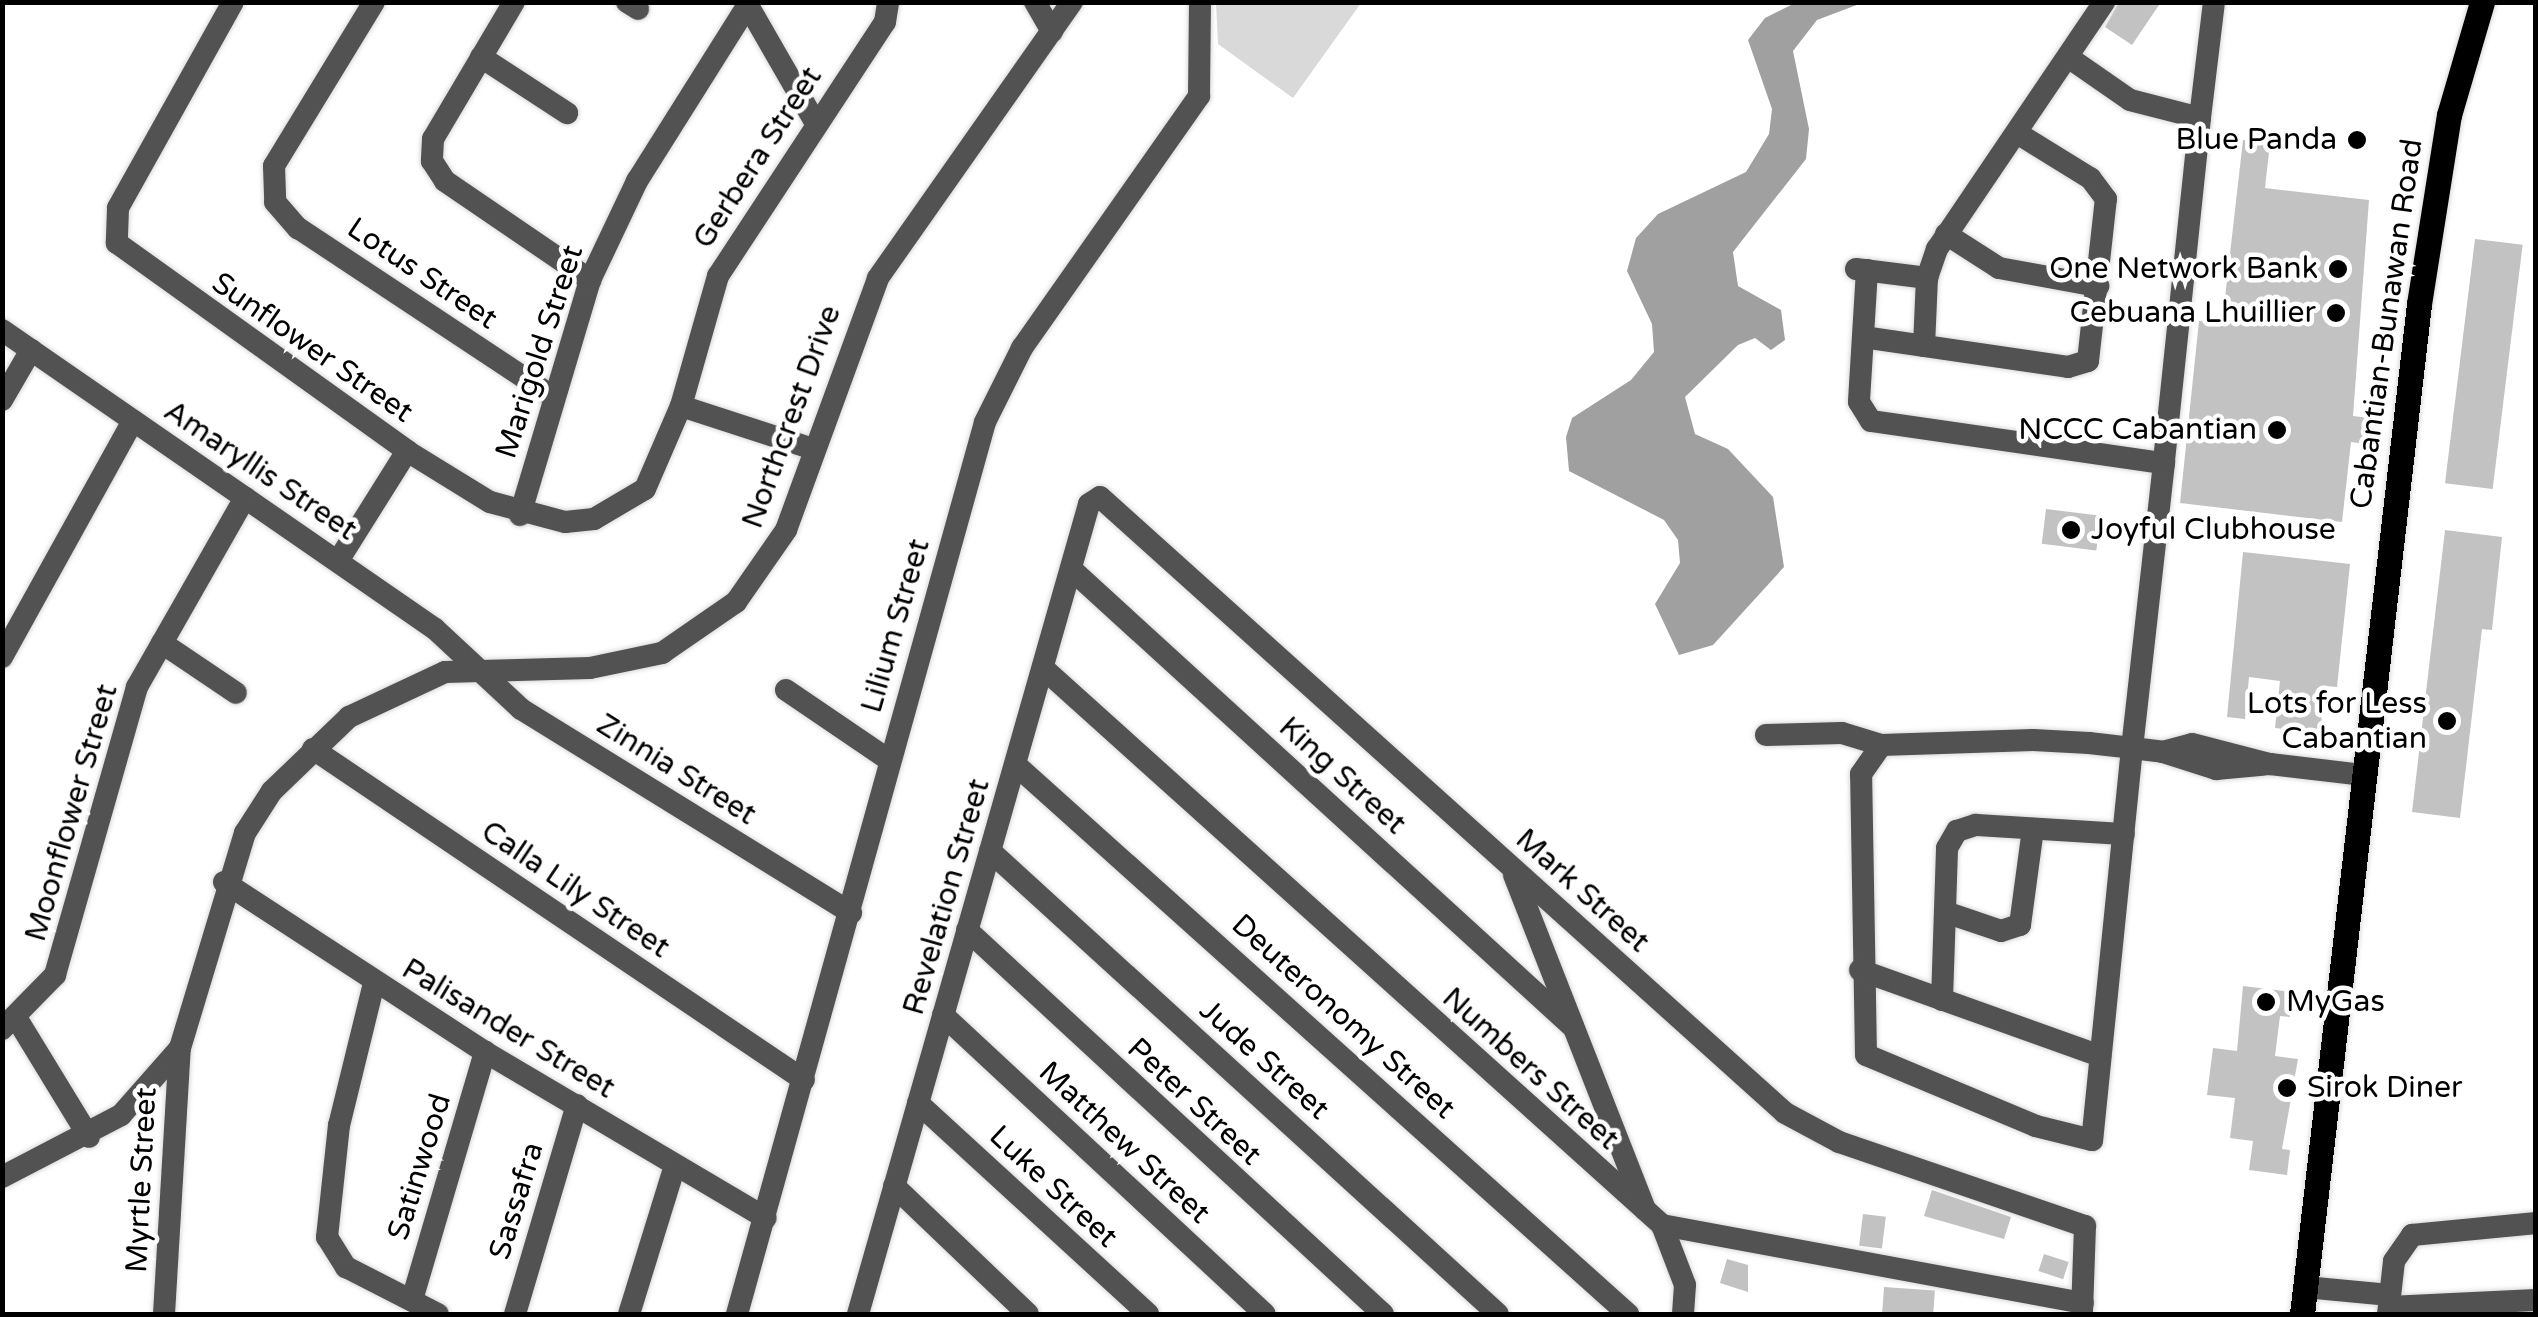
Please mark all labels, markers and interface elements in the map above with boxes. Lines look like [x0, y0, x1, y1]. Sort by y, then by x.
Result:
street label: Gerbera Street [686, 61, 830, 255]
place label: Blue Panda [2176, 122, 2337, 158]
marker: Blue Panda [2346, 129, 2368, 151]
street label: Cabantian-Bunawan Road [2343, 137, 2431, 511]
street label: Lotus Street [340, 211, 504, 337]
street label: Marigold Street [489, 241, 591, 463]
place label: One Network Bank [2049, 251, 2318, 287]
marker: One Network Bank [2327, 258, 2349, 280]
street label: Sunflower Street [205, 265, 419, 431]
place label: Cebuana Lhuillier [2070, 295, 2316, 331]
street label: Northcrest Drive [735, 301, 849, 533]
marker: Cebuana Lhuillier [2325, 302, 2347, 324]
street label: Amaryllis Street [157, 393, 363, 549]
place label: NCCC Cabantian [2018, 412, 2257, 448]
marker: NCCC Cabantian [2266, 419, 2288, 441]
place label: Joyful Clubhouse [2091, 512, 2336, 548]
marker: Joyful Clubhouse [2060, 519, 2082, 541]
street label: Lilium Street [854, 535, 938, 717]
street label: Moonflower Street [18, 680, 126, 946]
place label: Lots for Less Cabantian [2247, 686, 2427, 756]
street label: Zinnia Street [590, 707, 762, 833]
street label: King Street [1271, 710, 1413, 842]
marker: Lots for Less Cabantian [2436, 710, 2458, 732]
street label: Revelation Street [896, 775, 998, 1019]
street label: Calla Lily Street [474, 814, 676, 966]
street label: Mark Street [1508, 822, 1656, 960]
street label: Deuteronomy Street [1224, 907, 1462, 1127]
street label: Palisander Street [395, 951, 621, 1107]
street label: Numbers Street [1434, 980, 1626, 1158]
place label: MyGas [2286, 984, 2385, 1020]
marker: MyGas [2255, 991, 2277, 1013]
street label: Jude Street [1192, 993, 1336, 1127]
street label: Peter Street [1120, 1031, 1268, 1173]
street label: Matthew Street [1031, 1055, 1217, 1231]
place label: Sirok Diner [2307, 1070, 2463, 1106]
marker: Sirok Diner [2276, 1077, 2298, 1099]
street label: Myrtle Street [119, 1086, 165, 1274]
street label: Satinwood [381, 1090, 459, 1244]
street label: Luke Street [981, 1119, 1125, 1255]
street label: Sassafra [482, 1138, 552, 1264]

